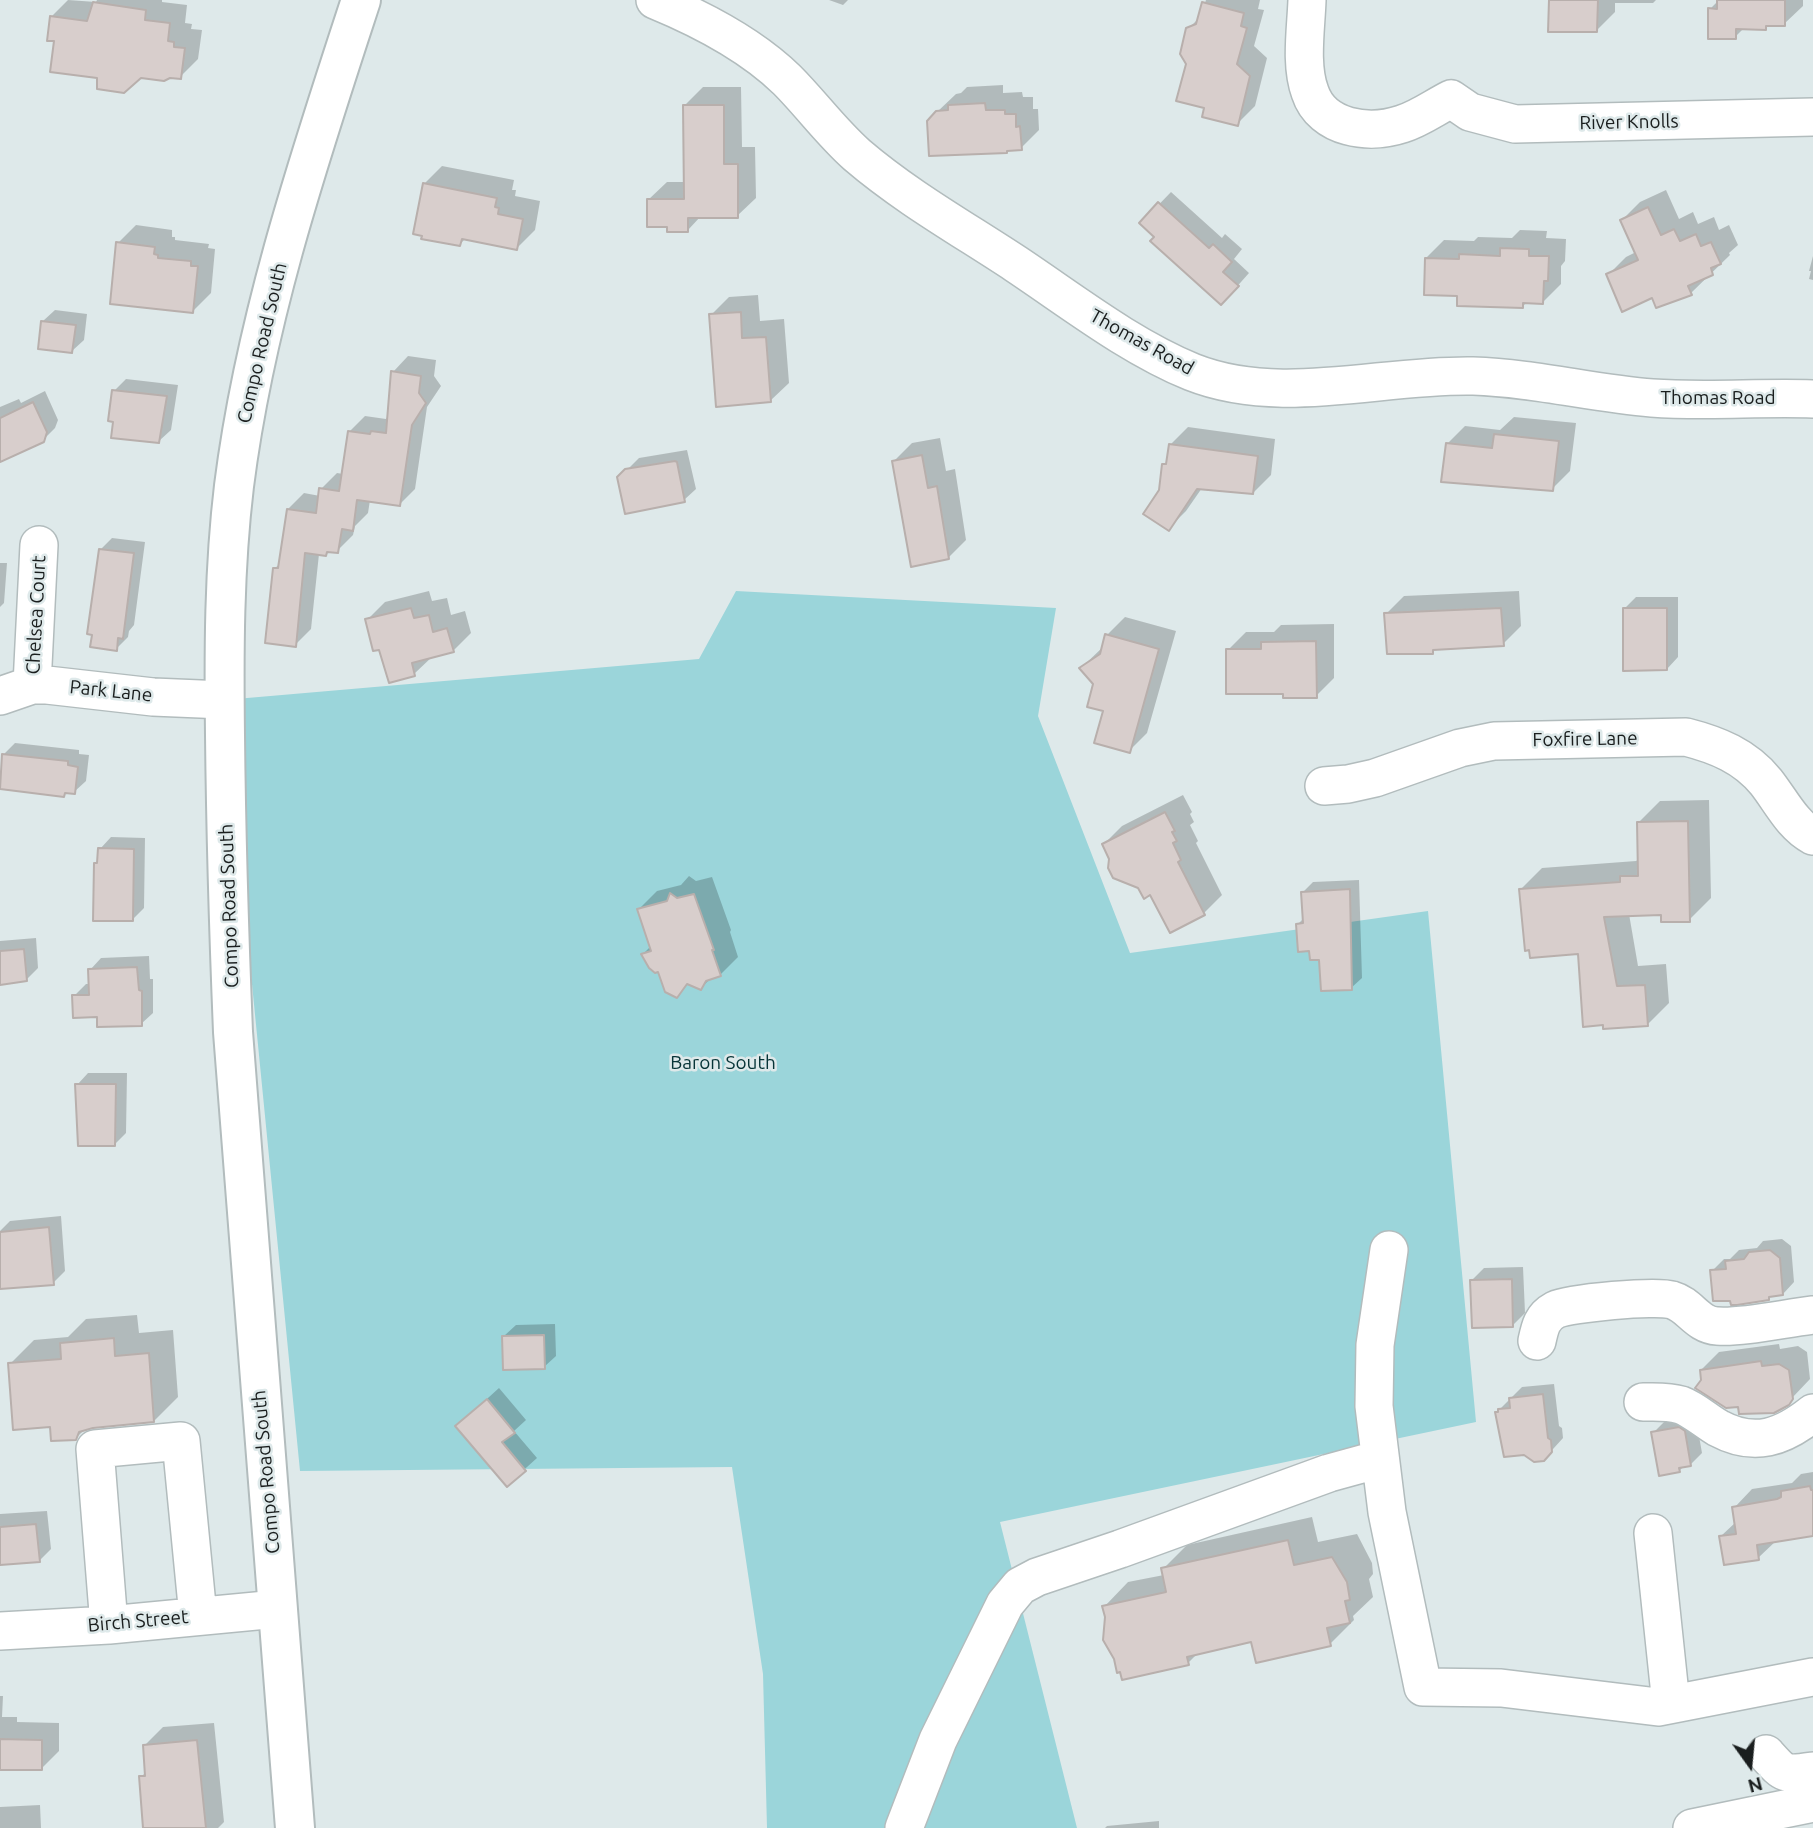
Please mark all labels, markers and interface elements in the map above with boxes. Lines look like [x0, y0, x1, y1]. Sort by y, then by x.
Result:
street label: River Knolls [1579, 110, 1679, 134]
street label: Compo Road South [232, 260, 292, 426]
street label: Thomas Road [1086, 304, 1198, 380]
street label: Thomas Road [1660, 387, 1776, 409]
street label: Chelsea Court [21, 555, 51, 675]
street label: Park Lane [69, 675, 153, 707]
street label: Foxfire Lane [1532, 727, 1638, 751]
street label: Compo Road South [215, 824, 243, 988]
park label: Baron South [670, 1052, 776, 1074]
street label: Compo Road South [247, 1389, 285, 1555]
street label: Birch Street [87, 1605, 189, 1637]
north arrow [1715, 1730, 1785, 1800]
text: N [1746, 1773, 1765, 1798]

